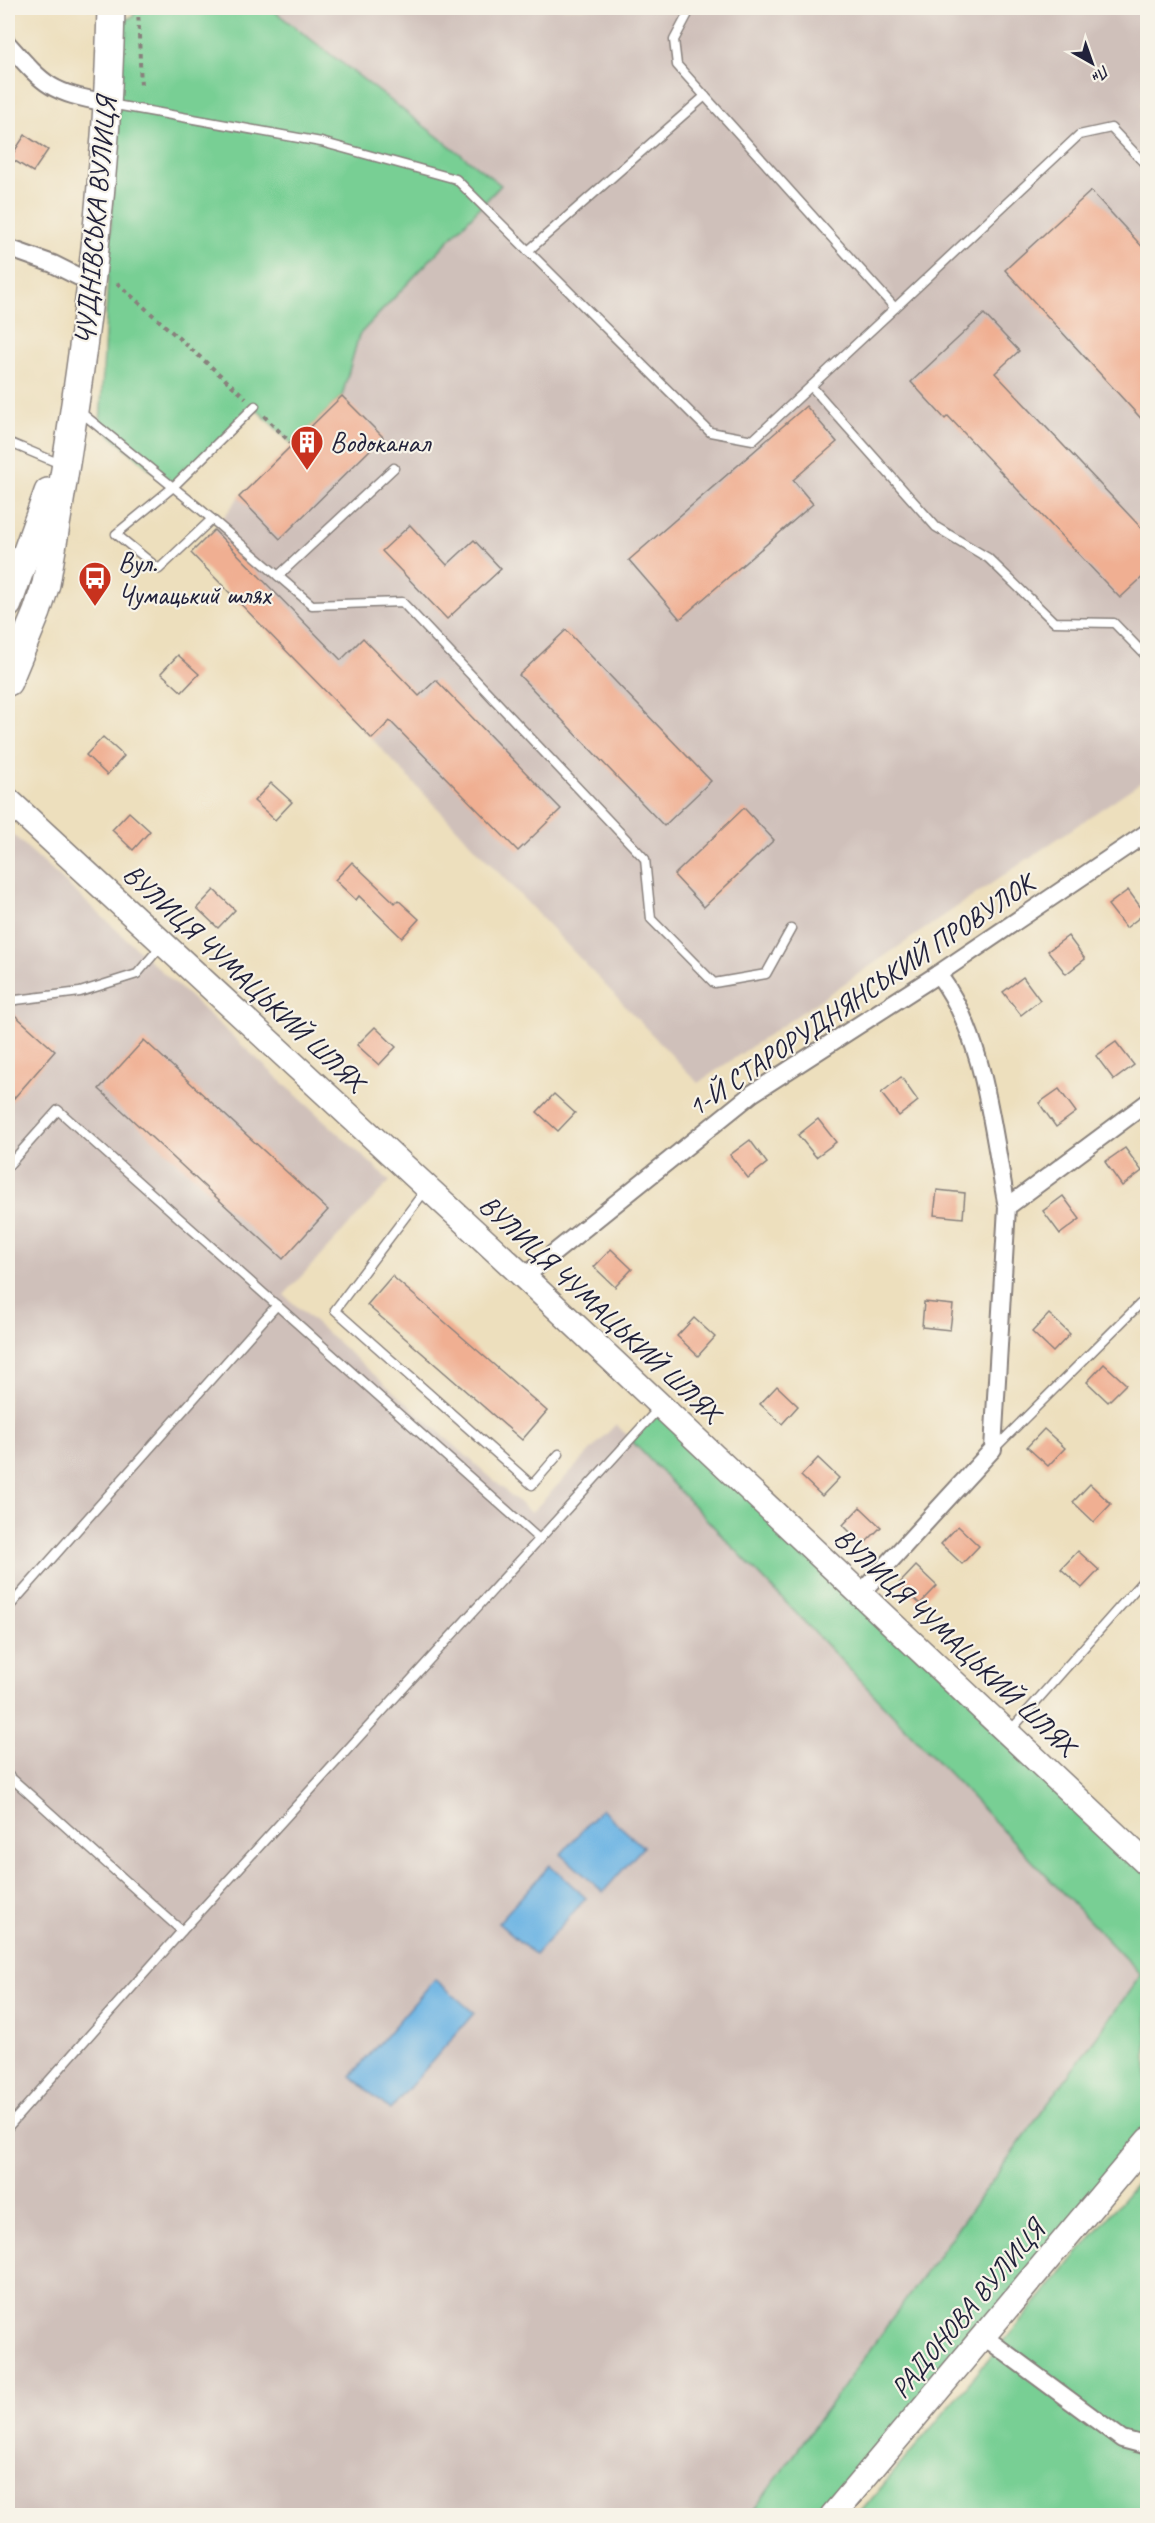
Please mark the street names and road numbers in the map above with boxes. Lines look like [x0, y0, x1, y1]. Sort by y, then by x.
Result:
street label: ЧУДНІВСЬКА ВУЛИЦЯ [67, 91, 124, 346]
street label: ВУЛИЦЯ ЧУМАЦЬКИЙ ШЛЯХ [116, 856, 375, 1101]
street label: 1-Й СТАРОРУДНЯНСЬКИЙ ПРОВУЛОК [680, 863, 1044, 1124]
street label: ВУЛИЦЯ ЧУМАЦЬКИЙ ШЛЯХ [472, 1187, 731, 1432]
street label: ВУЛИЦЯ ЧУМАЦЬКИЙ ШЛЯХ [827, 1520, 1086, 1765]
street label: РАДОНОВА ВУЛИЦЯ [883, 2209, 1054, 2405]

